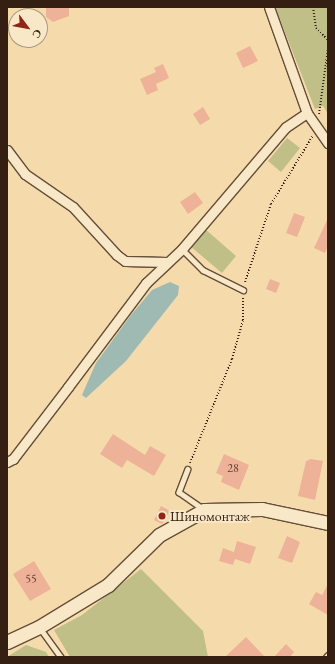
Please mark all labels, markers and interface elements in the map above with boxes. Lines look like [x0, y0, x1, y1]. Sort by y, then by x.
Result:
north arrow [8, 8, 48, 48]
text: С [29, 27, 45, 41]
house number: 28 [227, 462, 239, 476]
place label: Шиномонтаж [170, 508, 250, 524]
marker: Шиномонтаж [157, 511, 167, 521]
house number: 55 [25, 572, 37, 586]

